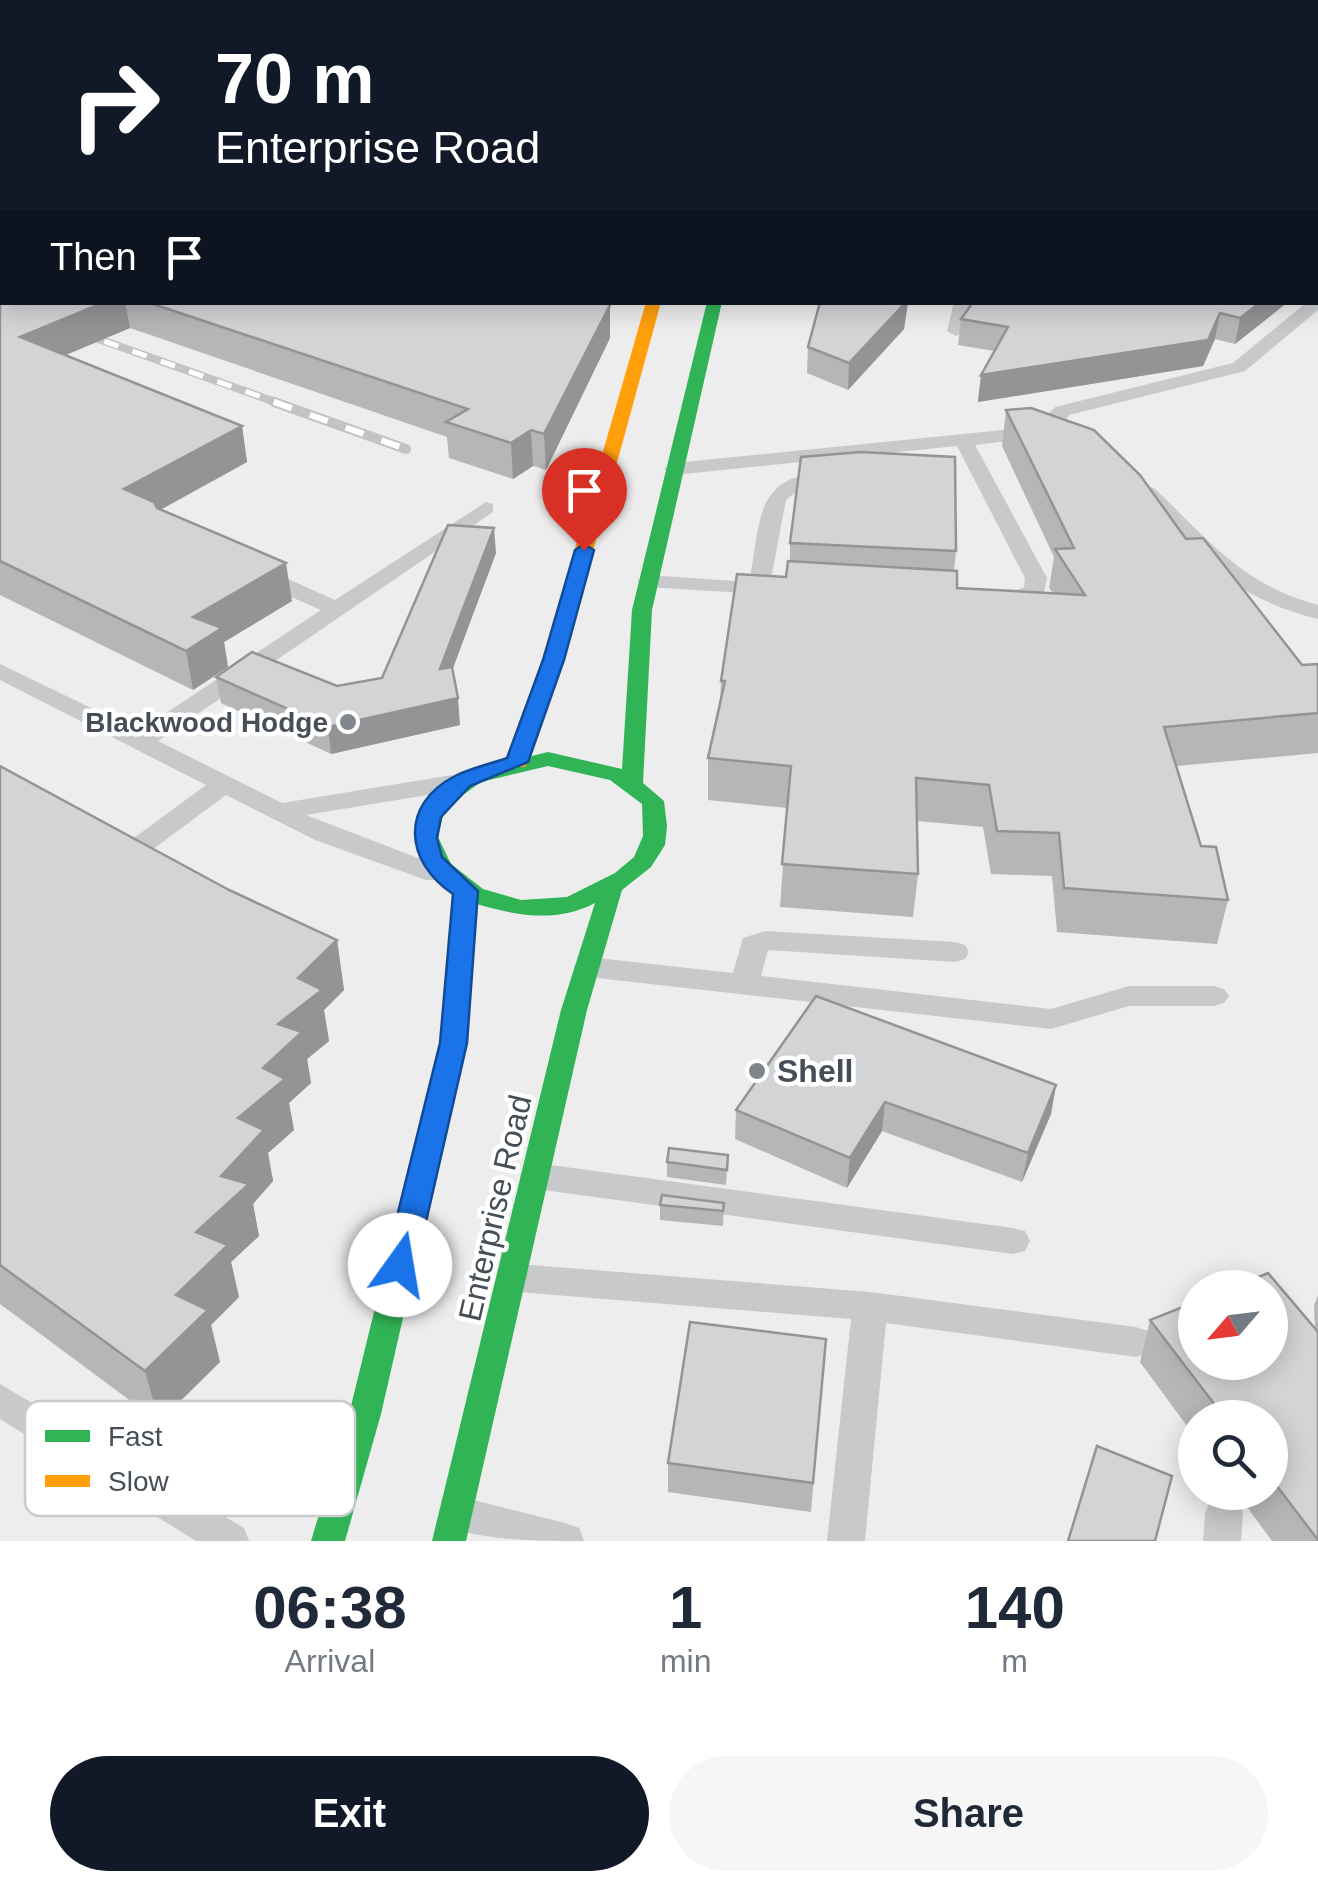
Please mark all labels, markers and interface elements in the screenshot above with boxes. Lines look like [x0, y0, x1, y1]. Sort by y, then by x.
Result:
icon: right [50, 40, 180, 170]
text: 70 m [215, 40, 375, 118]
text: Enterprise Road [215, 122, 540, 173]
icon: arrive [157, 230, 212, 285]
text: Then [50, 236, 137, 278]
pin [542, 448, 627, 551]
icon: arrive [557, 463, 612, 518]
place label: Blackwood Hodge [85, 707, 328, 738]
marker: Blackwood Hodge [337, 711, 359, 733]
place label: Shell [777, 1053, 853, 1089]
marker: Shell [746, 1060, 768, 1082]
street label: Enterprise Road [451, 1091, 539, 1325]
position arrow [348, 1213, 452, 1317]
north arrow [1178, 1270, 1288, 1380]
map controls [1178, 1270, 1288, 1510]
button: search [1178, 1400, 1288, 1510]
legend [25, 1401, 355, 1516]
text: Fast [108, 1421, 163, 1452]
text: Slow [108, 1466, 169, 1497]
text: 06:38 [253, 1574, 407, 1641]
text: 1 [669, 1574, 702, 1641]
text: 140 [965, 1574, 1065, 1641]
text: Arrival [285, 1643, 375, 1679]
text: min [660, 1643, 711, 1679]
text: m [1001, 1643, 1028, 1679]
button: Exit [50, 1756, 649, 1871]
button: Share [669, 1756, 1268, 1871]

